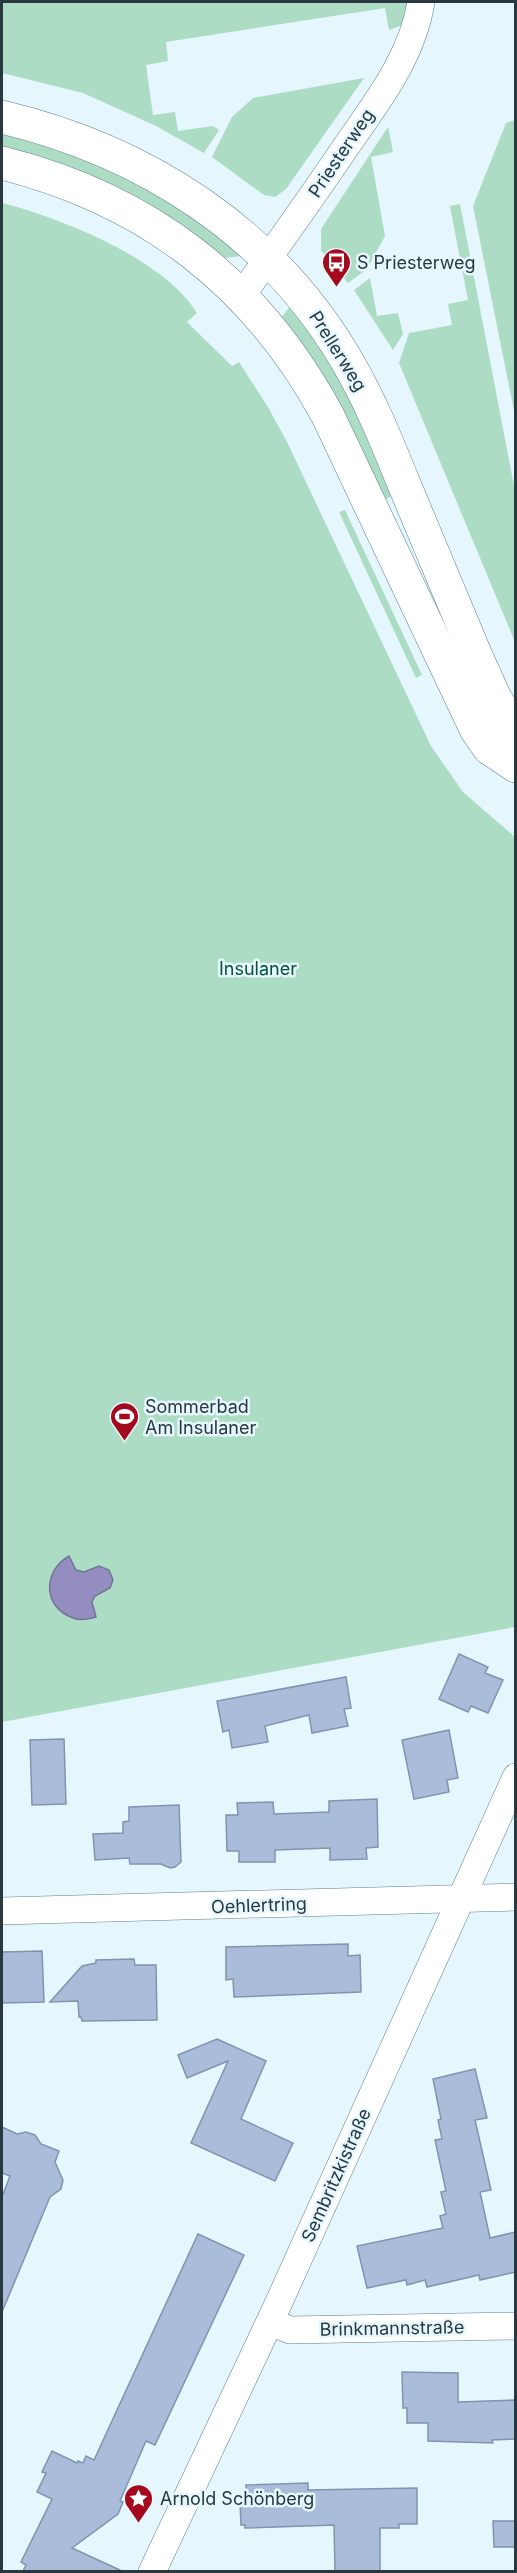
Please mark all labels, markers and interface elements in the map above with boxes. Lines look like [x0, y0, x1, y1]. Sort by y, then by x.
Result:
street label: Priesterweg [304, 105, 378, 201]
bus stop icon: S Priesterweg [320, 246, 352, 288]
place label: S Priesterweg [357, 252, 476, 273]
street label: Prellerweg [305, 307, 371, 395]
park label: Insulaner [219, 958, 297, 979]
place label: Sommerbad Am Insulaner [145, 1396, 256, 1438]
sports icon: Sommerbad Am Insulaner [108, 1400, 140, 1442]
street label: Oehlertring [211, 1893, 307, 1917]
street label: Sembritzkistraße [297, 2105, 375, 2245]
street label: Brinkmannstraße [319, 2316, 465, 2340]
place icon: Arnold Schönberg [123, 2482, 155, 2524]
place label: Arnold Schönberg [160, 2488, 314, 2509]

